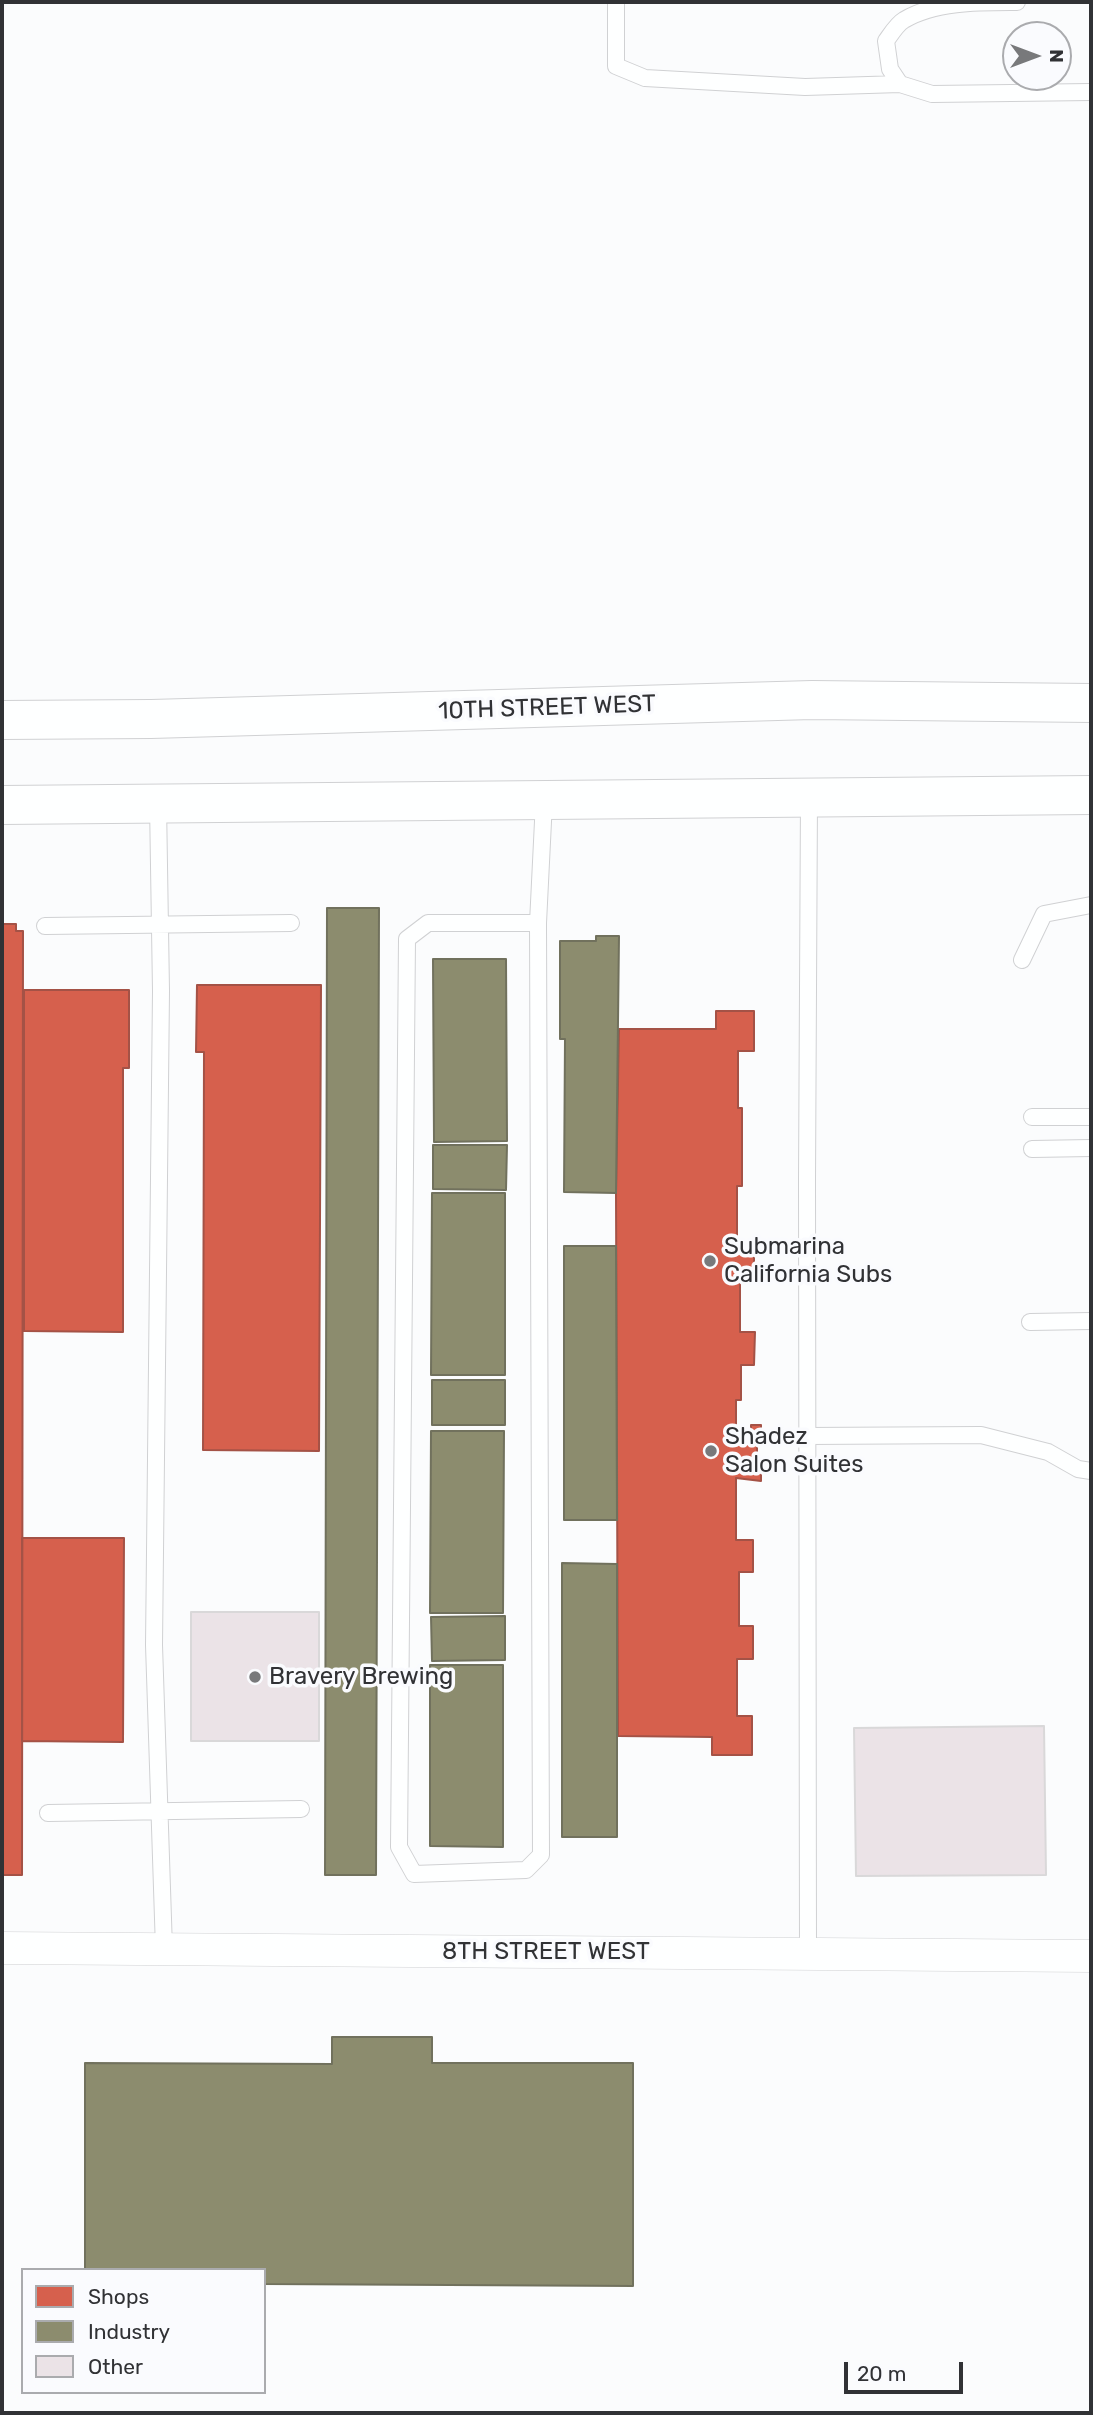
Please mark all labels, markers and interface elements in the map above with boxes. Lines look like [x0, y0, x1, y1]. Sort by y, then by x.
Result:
north arrow [1002, 21, 1072, 91]
text: N [1045, 49, 1068, 63]
street label: 10TH STREET WEST [438, 690, 656, 726]
place label: Submarina California Subs [724, 1233, 892, 1289]
marker: Submarina California Subs [702, 1253, 718, 1269]
place label: Shadez Salon Suites [725, 1423, 863, 1479]
marker: Shadez Salon Suites [703, 1443, 719, 1459]
place label: Bravery Brewing [269, 1663, 453, 1691]
marker: Bravery Brewing [247, 1669, 263, 1685]
street label: 8TH STREET WEST [442, 1938, 650, 1966]
legend [21, 2268, 266, 2394]
text: Shops [88, 2284, 149, 2309]
text: Industry [88, 2319, 170, 2344]
scale bar [848, 2348, 967, 2392]
text: Other [88, 2354, 143, 2379]
text: 20 m [857, 2361, 906, 2386]

